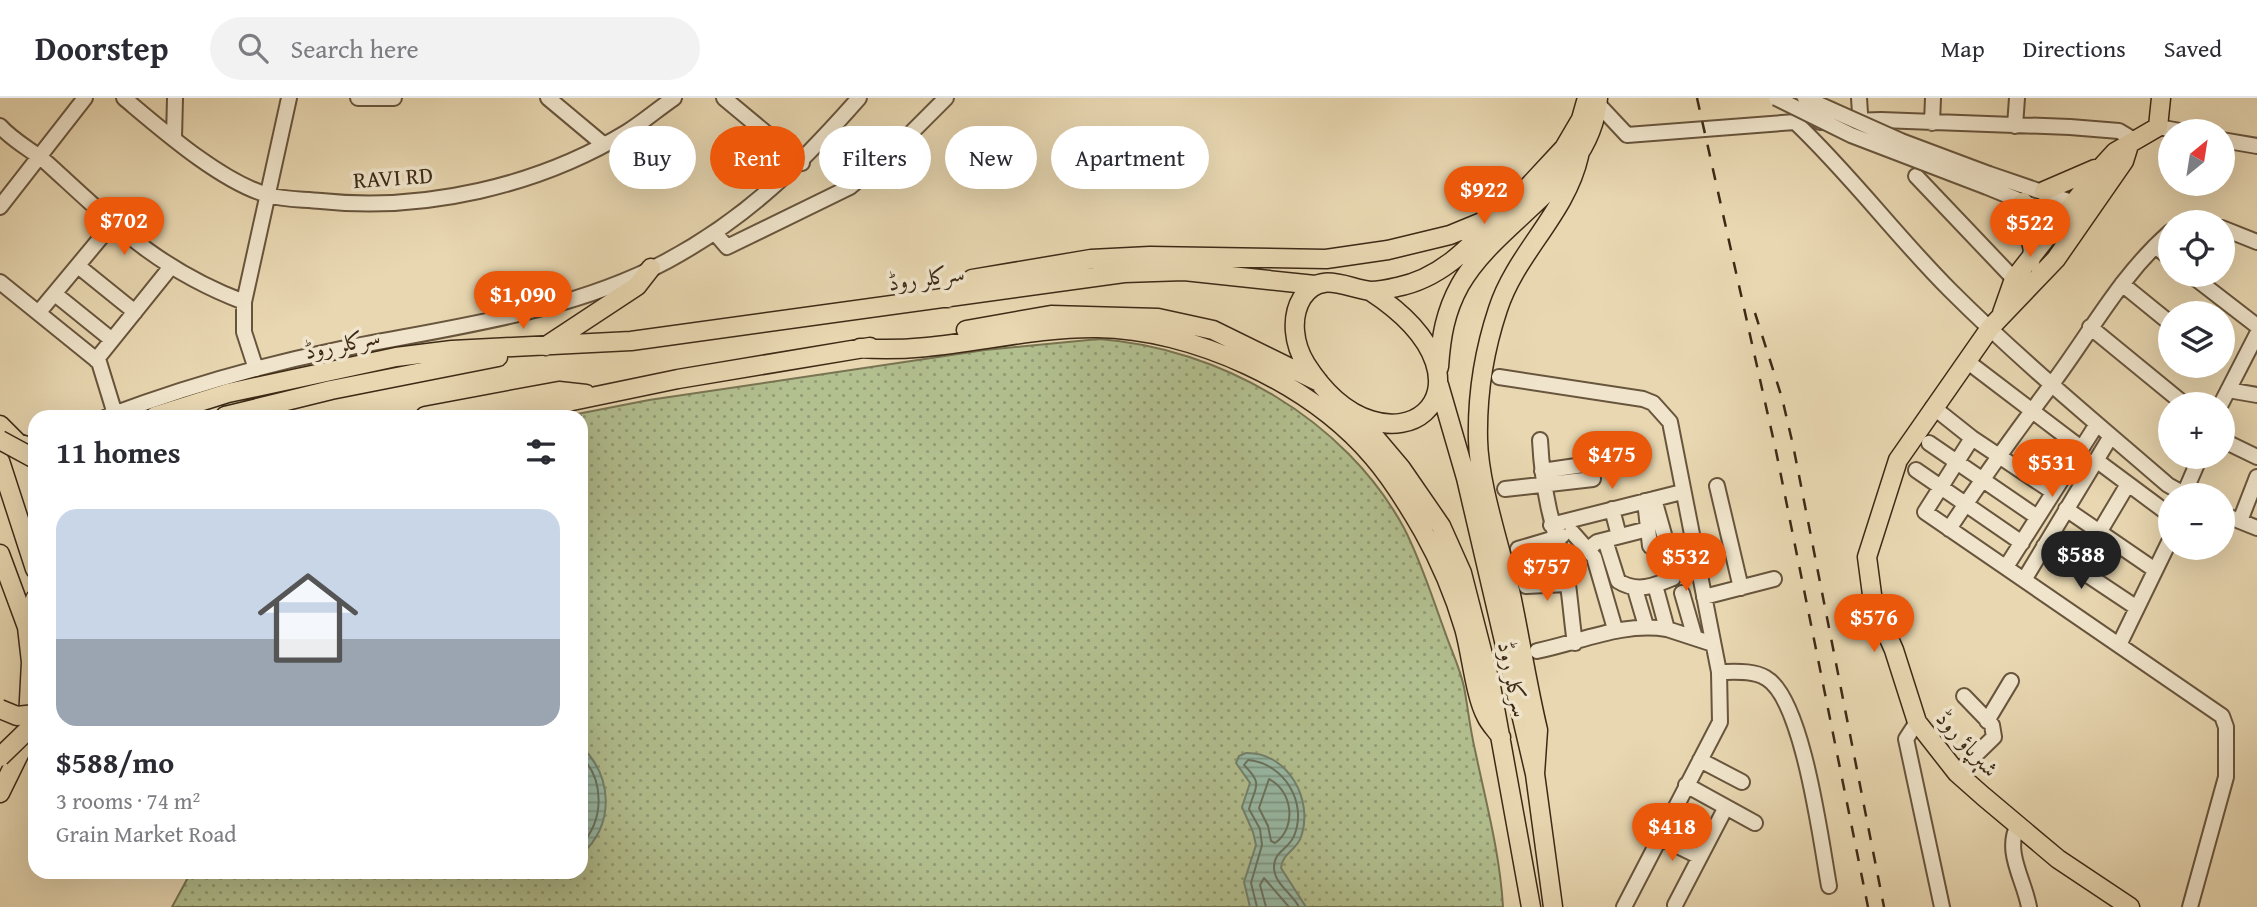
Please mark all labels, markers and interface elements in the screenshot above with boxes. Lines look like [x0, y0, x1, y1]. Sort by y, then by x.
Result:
search box [210, 17, 700, 80]
text: Doorstep [35, 24, 168, 72]
icon: search [234, 29, 272, 67]
text: Search here [290, 29, 419, 68]
text: Map [1941, 31, 1985, 66]
text: Directions [2023, 31, 2126, 66]
text: Saved [2164, 31, 2222, 66]
north arrow [2158, 119, 2235, 196]
map controls [2158, 119, 2235, 560]
chip: Buy [609, 126, 696, 189]
chip: Rent [710, 126, 805, 189]
chip: Filters [819, 126, 931, 189]
chip: New [945, 126, 1037, 189]
chip: Apartment [1051, 126, 1209, 189]
street label: RAVI RD [352, 158, 434, 196]
pin: $922 [1443, 166, 1525, 226]
text: $922 [1460, 172, 1508, 205]
pin: $702 [83, 198, 165, 257]
pin: $522 [1989, 200, 2071, 259]
text: $702 [100, 203, 148, 236]
text: $522 [2006, 205, 2054, 238]
button: locate [2158, 210, 2235, 287]
street label: سرکلر روڈ [886, 255, 966, 299]
pin: $1,090 [466, 272, 580, 331]
text: $1,090 [490, 277, 556, 310]
button: layers [2158, 301, 2235, 378]
street label: سرکلر روڈ [301, 319, 383, 367]
button: + [2158, 392, 2235, 469]
text: 11 homes [56, 430, 181, 474]
pin: $475 [1571, 432, 1653, 491]
icon: filters [522, 433, 560, 471]
text: $475 [1588, 437, 1636, 470]
pin: $531 [2011, 440, 2093, 499]
text: $531 [2028, 445, 2076, 478]
button: − [2158, 483, 2235, 560]
pin: $588 [2040, 532, 2122, 591]
pin: $532 [1645, 533, 1727, 593]
text: $588 [2057, 537, 2105, 570]
text: $532 [1662, 539, 1710, 572]
pin: $757 [1506, 544, 1588, 603]
text: $757 [1523, 549, 1571, 582]
icon: home [245, 555, 371, 681]
pin: $576 [1833, 594, 1915, 654]
text: $576 [1850, 600, 1898, 633]
street label: سرکلر روڈ [1490, 638, 1538, 720]
street label: شېرپاؤ روڈ [1928, 702, 2007, 785]
text: $588/mo [56, 740, 174, 784]
text: 3 rooms · 74 m² [56, 784, 200, 817]
pin: $418 [1631, 804, 1713, 863]
text: $418 [1648, 809, 1696, 842]
text: Grain Market Road [56, 817, 237, 850]

